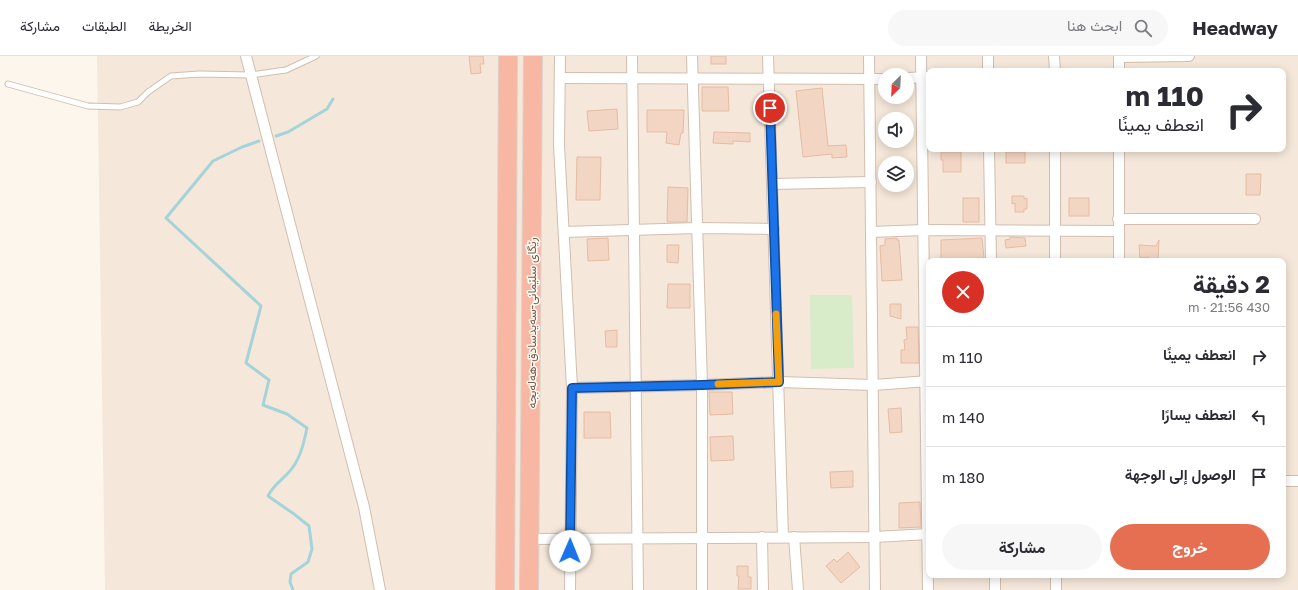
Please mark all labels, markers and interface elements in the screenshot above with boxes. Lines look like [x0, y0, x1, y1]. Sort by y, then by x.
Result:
search box [888, 10, 1168, 46]
text: ابحث هنا [1067, 16, 1122, 34]
text: Headway [1192, 16, 1278, 39]
text: مشاركة [20, 17, 60, 34]
text: الطبقات [82, 17, 126, 34]
text: الخريطة [148, 17, 192, 34]
icon: search [1132, 17, 1154, 39]
north arrow [878, 68, 914, 104]
map controls [878, 68, 914, 192]
text: 110 m [1125, 79, 1204, 112]
icon: right [1218, 84, 1270, 136]
pin [753, 91, 787, 125]
icon: arrive [759, 97, 781, 119]
button: sound [878, 112, 914, 148]
text: انعطف يمينًا [1118, 113, 1204, 135]
button: layers [878, 156, 914, 192]
street label: رێگای سلێمانی-سەیدسادق-هەلەبجە [524, 237, 540, 409]
text: 2 دقيقة [1193, 269, 1270, 298]
button: close [942, 271, 984, 313]
text: 430 m · 21:56 [1188, 299, 1270, 315]
text: انعطف يمينًا [1163, 345, 1236, 363]
icon: right [1248, 346, 1270, 368]
text: 110 m [942, 348, 983, 366]
text: انعطف يسارًا [1161, 405, 1236, 423]
icon: left [1248, 406, 1270, 428]
text: 140 m [942, 408, 985, 426]
text: الوصول إلى الوجهة [1125, 465, 1236, 483]
icon: arrive [1248, 466, 1270, 488]
text: 180 m [942, 468, 985, 486]
button: مشاركة [942, 524, 1102, 570]
button: خروج [1110, 524, 1270, 570]
position arrow [549, 530, 591, 572]

